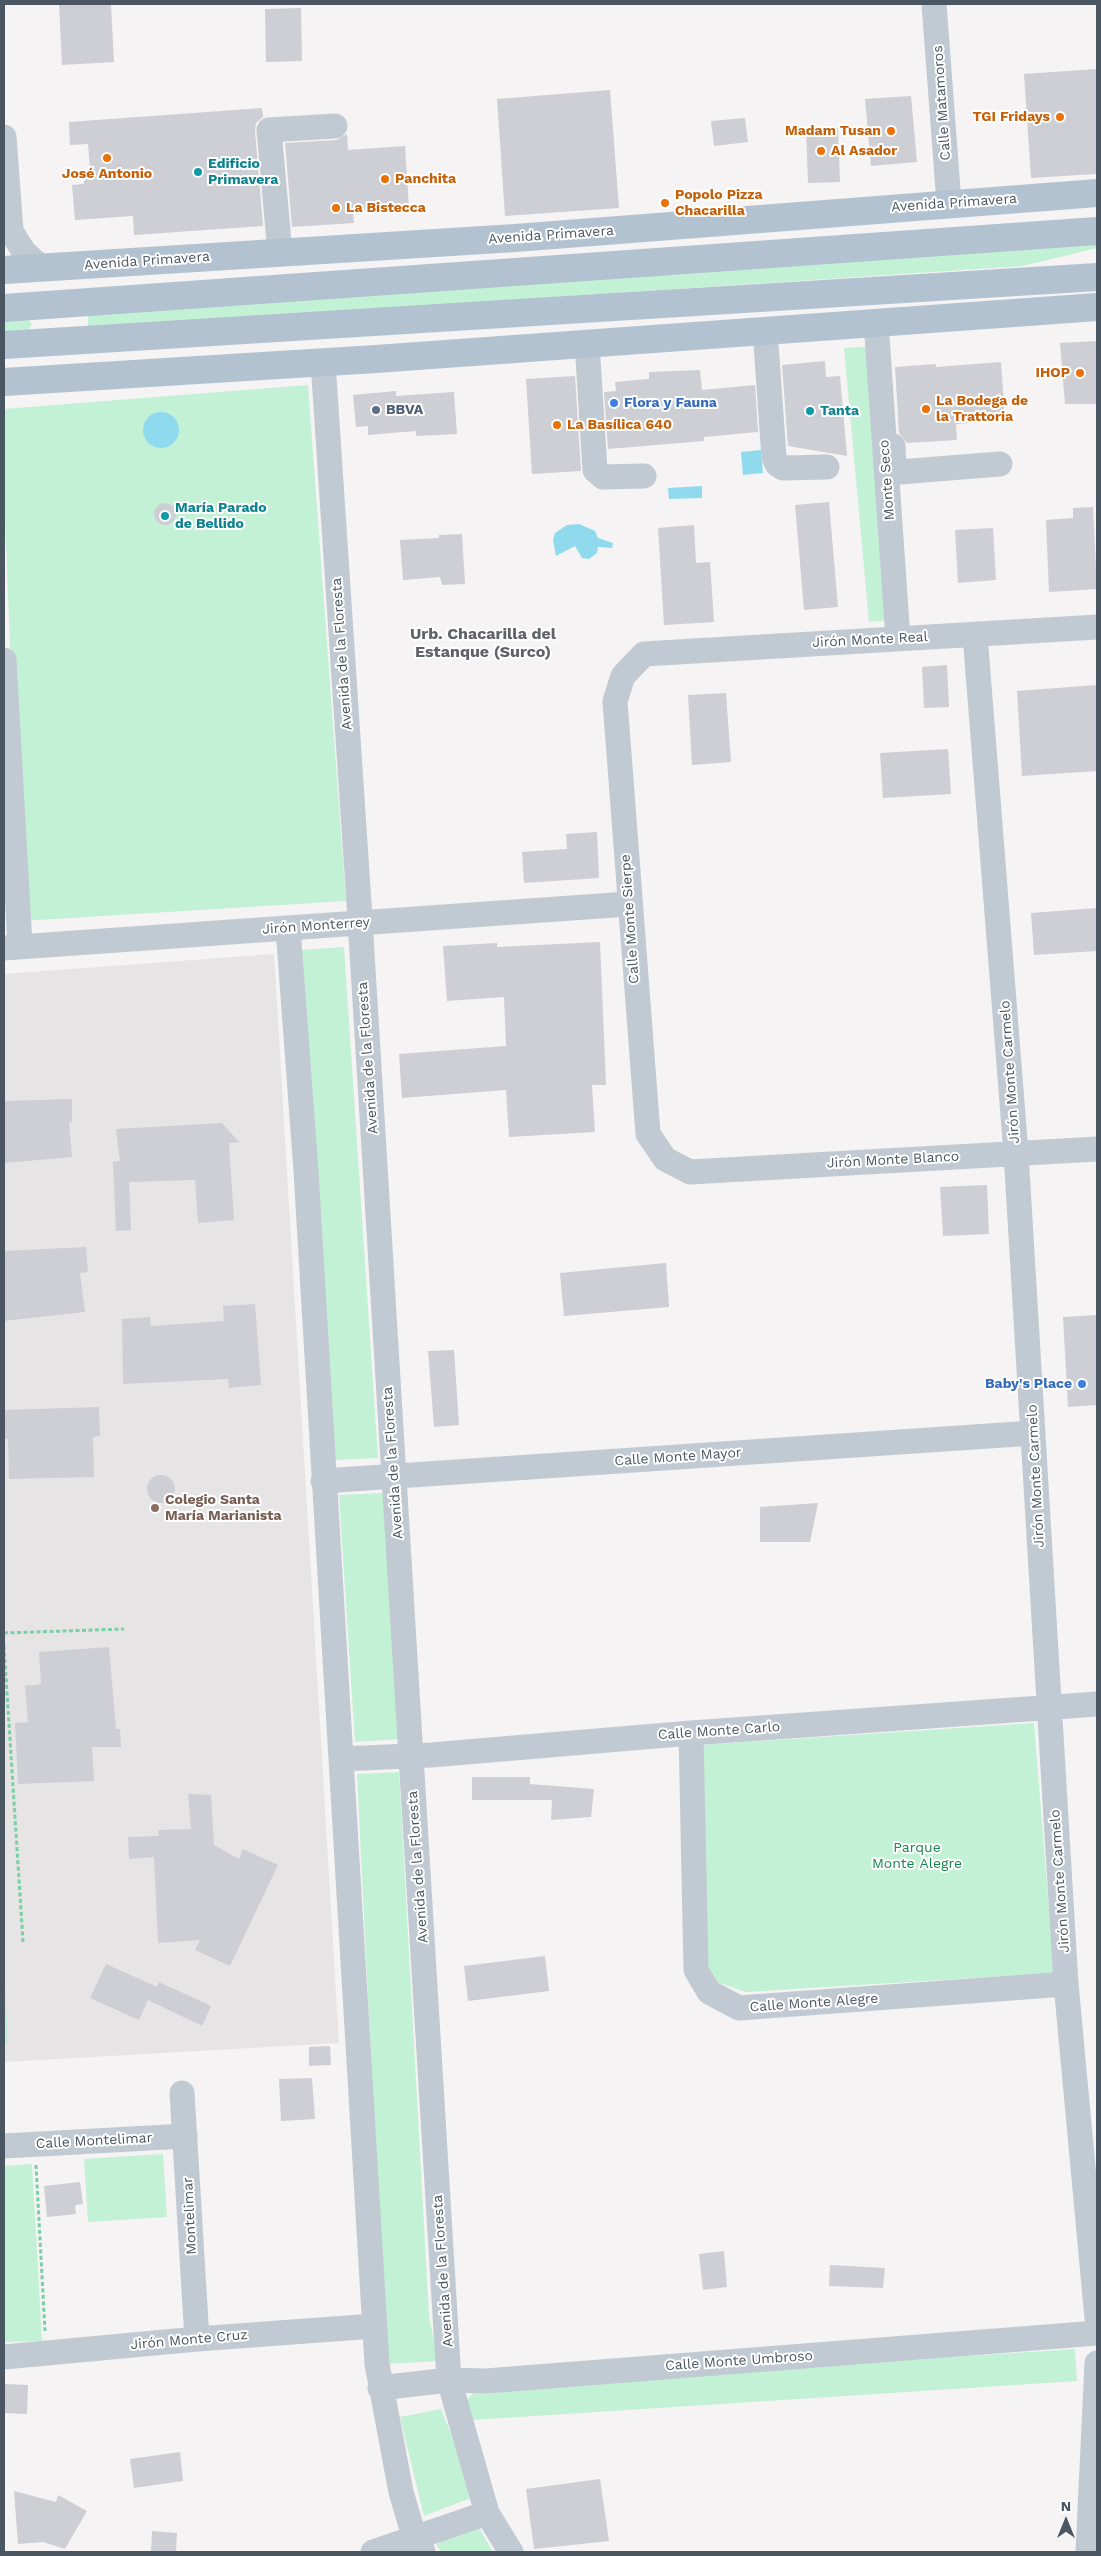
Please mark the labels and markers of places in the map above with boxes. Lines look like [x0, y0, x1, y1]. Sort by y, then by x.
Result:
place label: TGI Fridays [973, 109, 1050, 125]
marker: TGI Fridays [1054, 111, 1066, 123]
place label: Madam Tusan [785, 123, 881, 139]
marker: Madam Tusan [885, 125, 897, 137]
place label: Al Asador [831, 143, 897, 159]
marker: Al Asador [815, 145, 827, 157]
marker: José Antonio [101, 152, 113, 164]
place label: Edificio Primavera [208, 156, 278, 188]
place label: José Antonio [62, 166, 152, 182]
marker: Edificio Primavera [192, 166, 204, 178]
place label: Panchita [395, 171, 456, 187]
marker: Panchita [379, 173, 391, 185]
place label: Popolo Pizza Chacarilla [675, 187, 763, 220]
marker: Popolo Pizza Chacarilla [659, 197, 671, 209]
place label: La Bistecca [346, 200, 426, 216]
marker: La Bistecca [330, 202, 342, 214]
place label: IHOP [1035, 365, 1070, 381]
marker: IHOP [1074, 367, 1086, 379]
place label: La Bodega de la Trattoria [936, 393, 1028, 426]
place label: Flora y Fauna [624, 395, 717, 411]
marker: Flora y Fauna [608, 397, 620, 409]
place label: BBVA [386, 402, 423, 418]
place label: Tanta [820, 403, 859, 419]
marker: La Bodega de la Trattoria [920, 403, 932, 415]
marker: BBVA [370, 404, 382, 416]
marker: Tanta [804, 405, 816, 417]
place label: La Basílica 640 [567, 417, 672, 433]
marker: La Basílica 640 [551, 419, 563, 431]
place label: María Parado de Bellido [175, 500, 267, 532]
marker: María Parado de Bellido [159, 510, 171, 522]
place label: Baby's Place [985, 1376, 1072, 1392]
marker: Baby's Place [1076, 1378, 1088, 1390]
place label: Colegio Santa María Marianista [165, 1492, 282, 1524]
marker: Colegio Santa María Marianista [149, 1502, 161, 1514]

